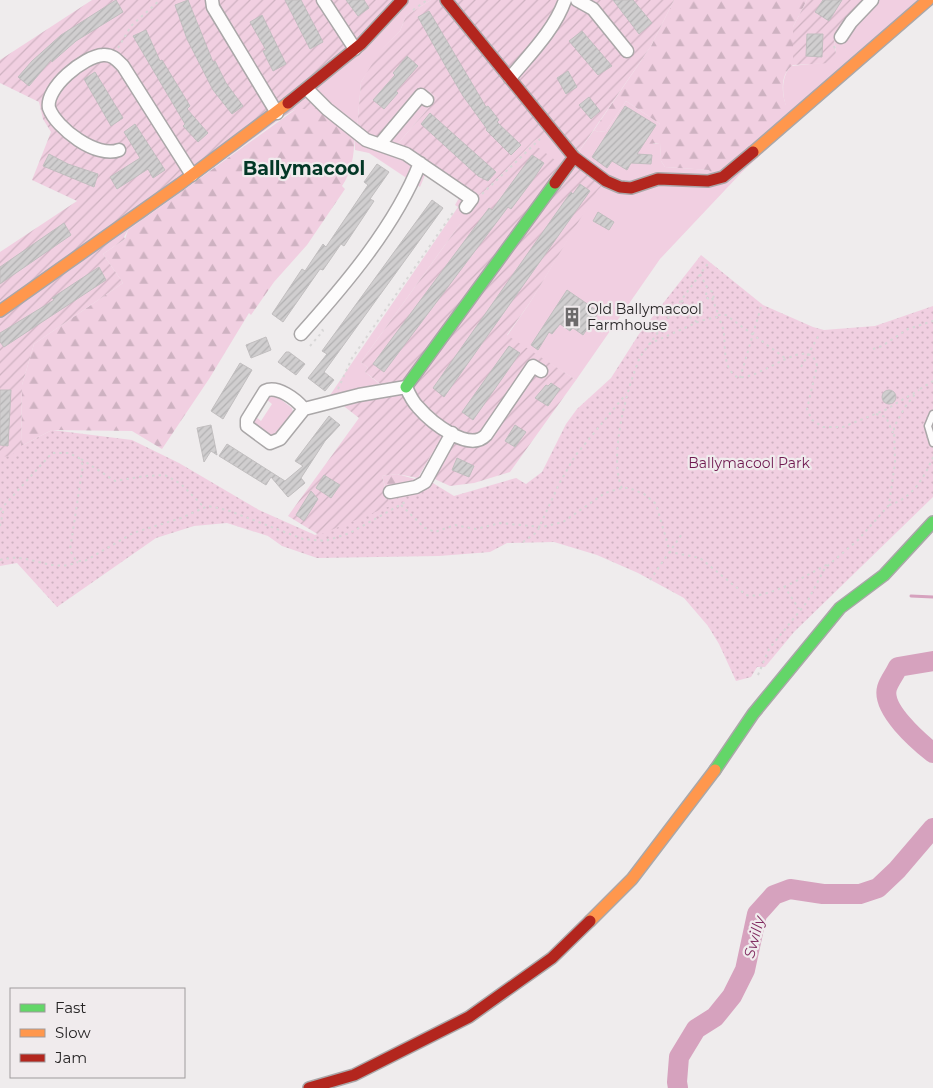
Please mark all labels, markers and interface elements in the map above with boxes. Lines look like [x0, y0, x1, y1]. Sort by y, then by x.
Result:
district label: Ballymacool [243, 157, 365, 180]
place label: Old Ballymacool Farmhouse [587, 300, 702, 334]
building icon: Old Ballymacool Farmhouse [561, 306, 583, 328]
park label: Ballymacool Park [688, 454, 810, 472]
water label: Swilly [739, 913, 769, 960]
legend [10, 988, 185, 1078]
text: Fast [55, 998, 86, 1017]
text: Slow [55, 1023, 91, 1042]
text: Jam [54, 1048, 87, 1067]

